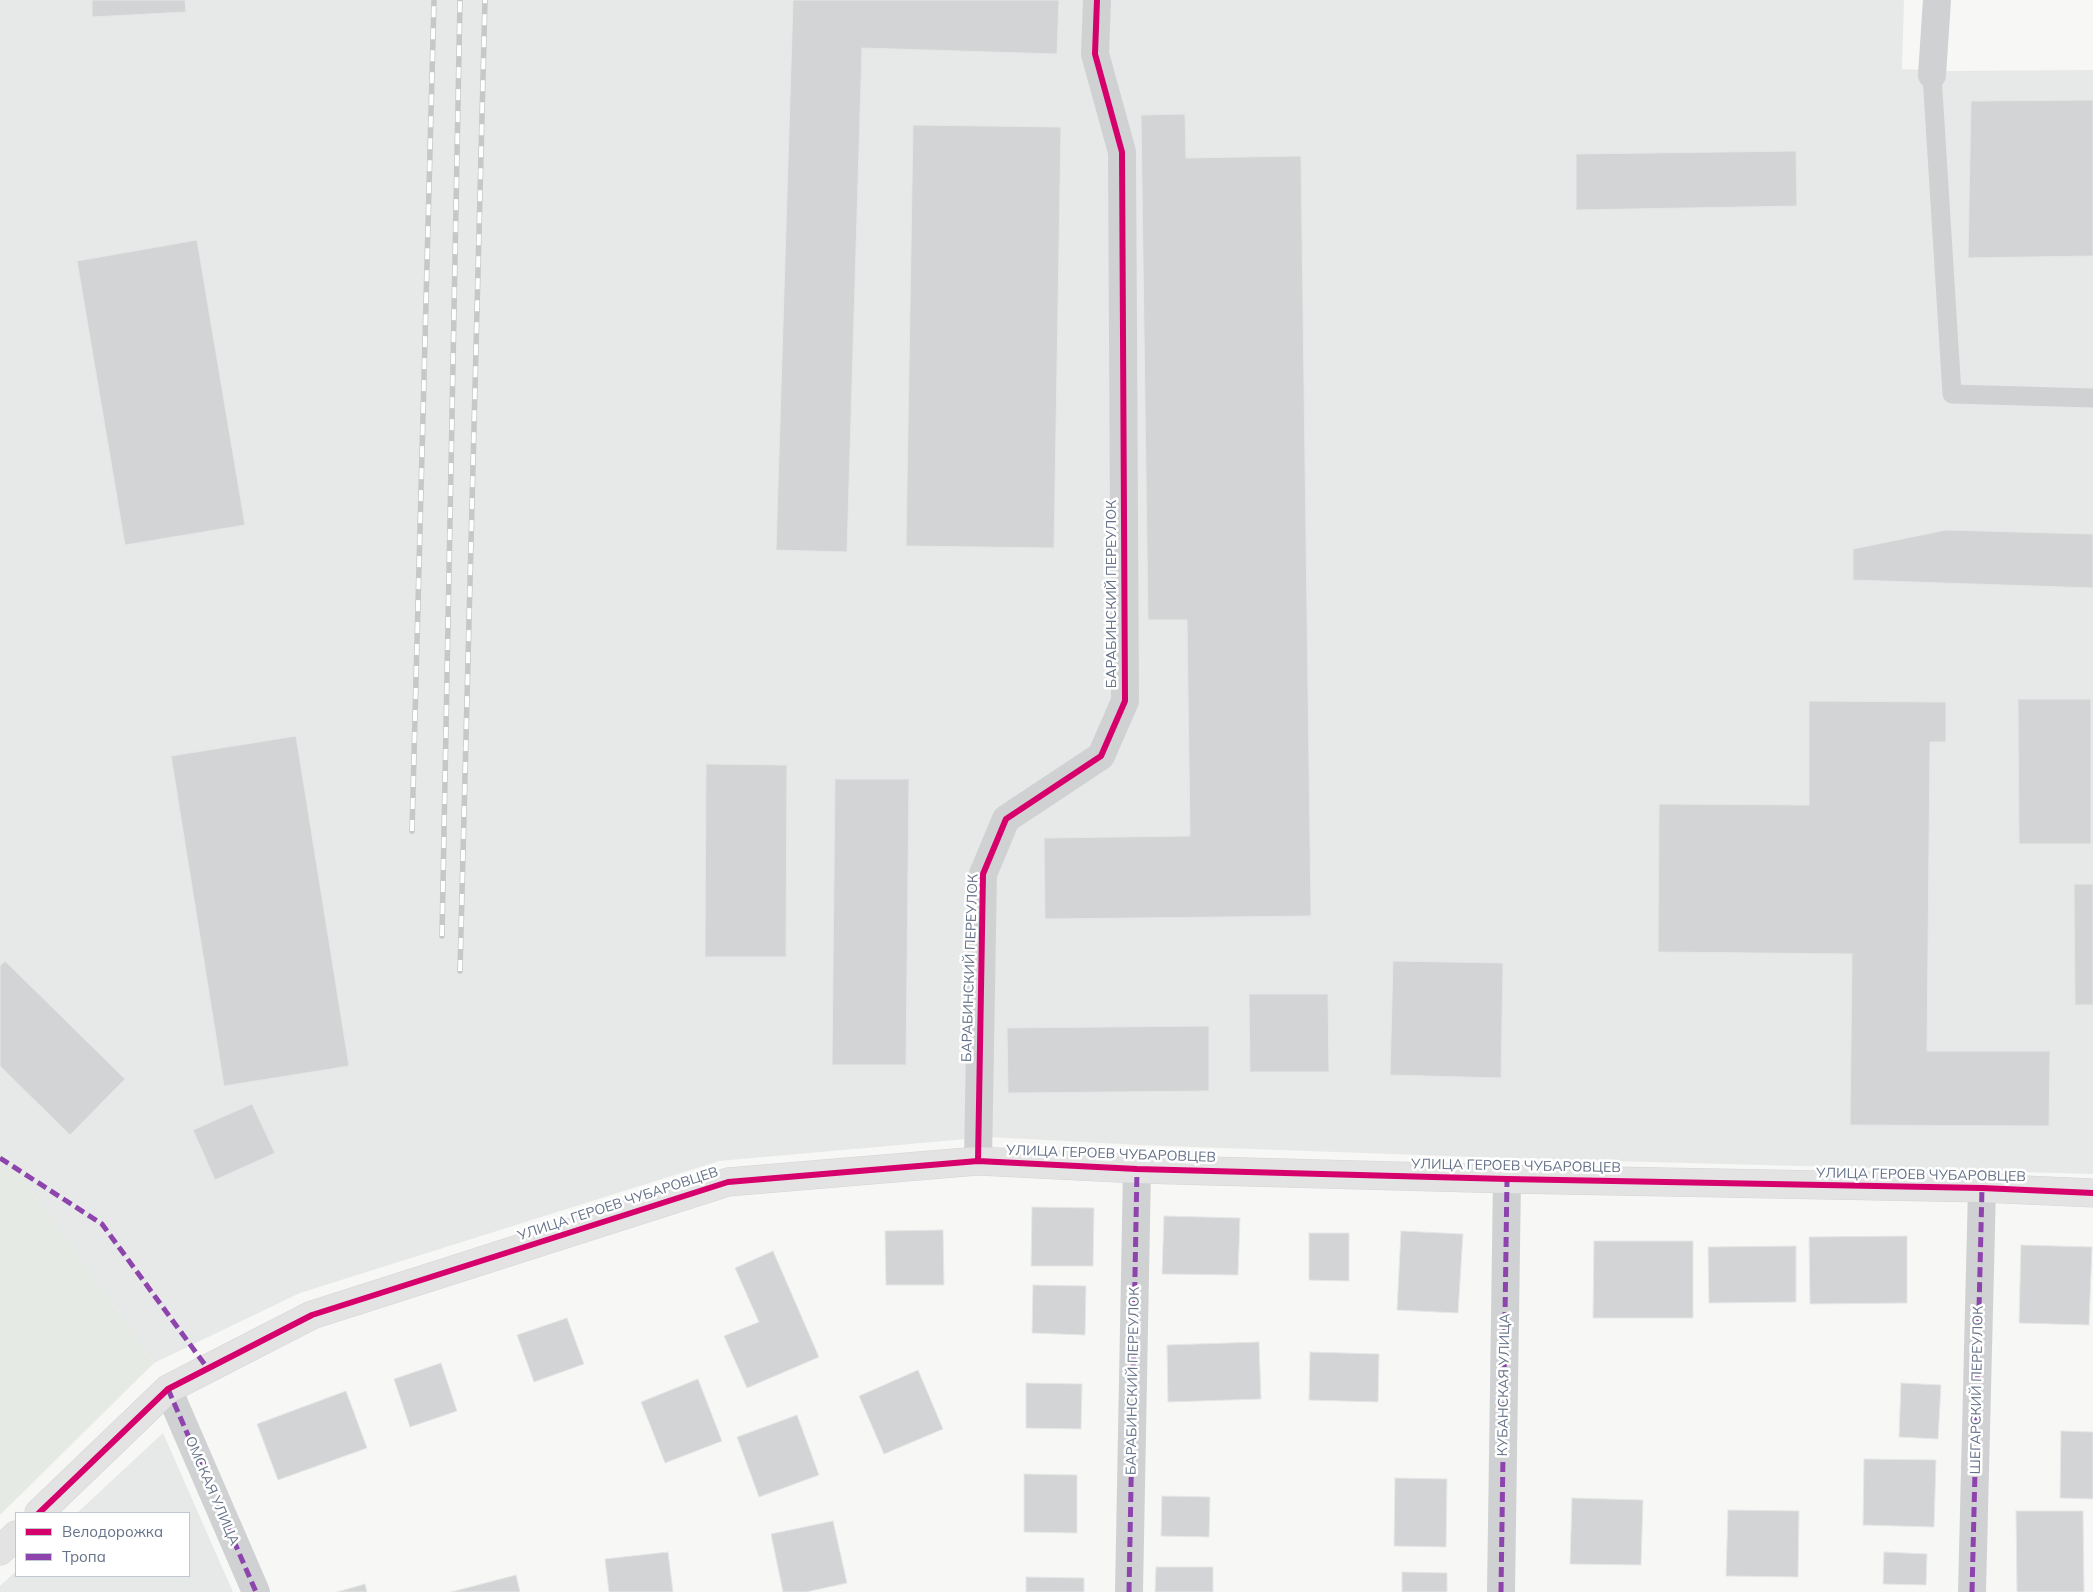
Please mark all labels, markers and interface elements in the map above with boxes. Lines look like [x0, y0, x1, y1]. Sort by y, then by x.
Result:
street label: БАРАБИНСКИЙ ПЕРЕУЛОК [1104, 500, 1120, 688]
street label: БАРАБИНСКИЙ ПЕРЕУЛОК [958, 874, 982, 1062]
street label: УЛИЦА ГЕРОЕВ ЧУБАРОВЦЕВ [1006, 1142, 1216, 1166]
street label: УЛИЦА ГЕРОЕВ ЧУБАРОВЦЕВ [1411, 1156, 1621, 1176]
street label: УЛИЦА ГЕРОЕВ ЧУБАРОВЦЕВ [516, 1164, 720, 1244]
street label: УЛИЦА ГЕРОЕВ ЧУБАРОВЦЕВ [1816, 1165, 2026, 1185]
street label: БАРАБИНСКИЙ ПЕРЕУЛОК [1123, 1287, 1143, 1475]
street label: ШЕГАРСКИЙ ПЕРЕУЛОК [1967, 1305, 1987, 1475]
street label: КУБАНСКАЯ УЛИЦА [1494, 1313, 1514, 1457]
street label: ОМСКАЯ УЛИЦА [181, 1434, 243, 1548]
legend [15, 1512, 190, 1577]
text: Велодорожка [62, 1522, 163, 1541]
text: Тропа [62, 1547, 106, 1566]

